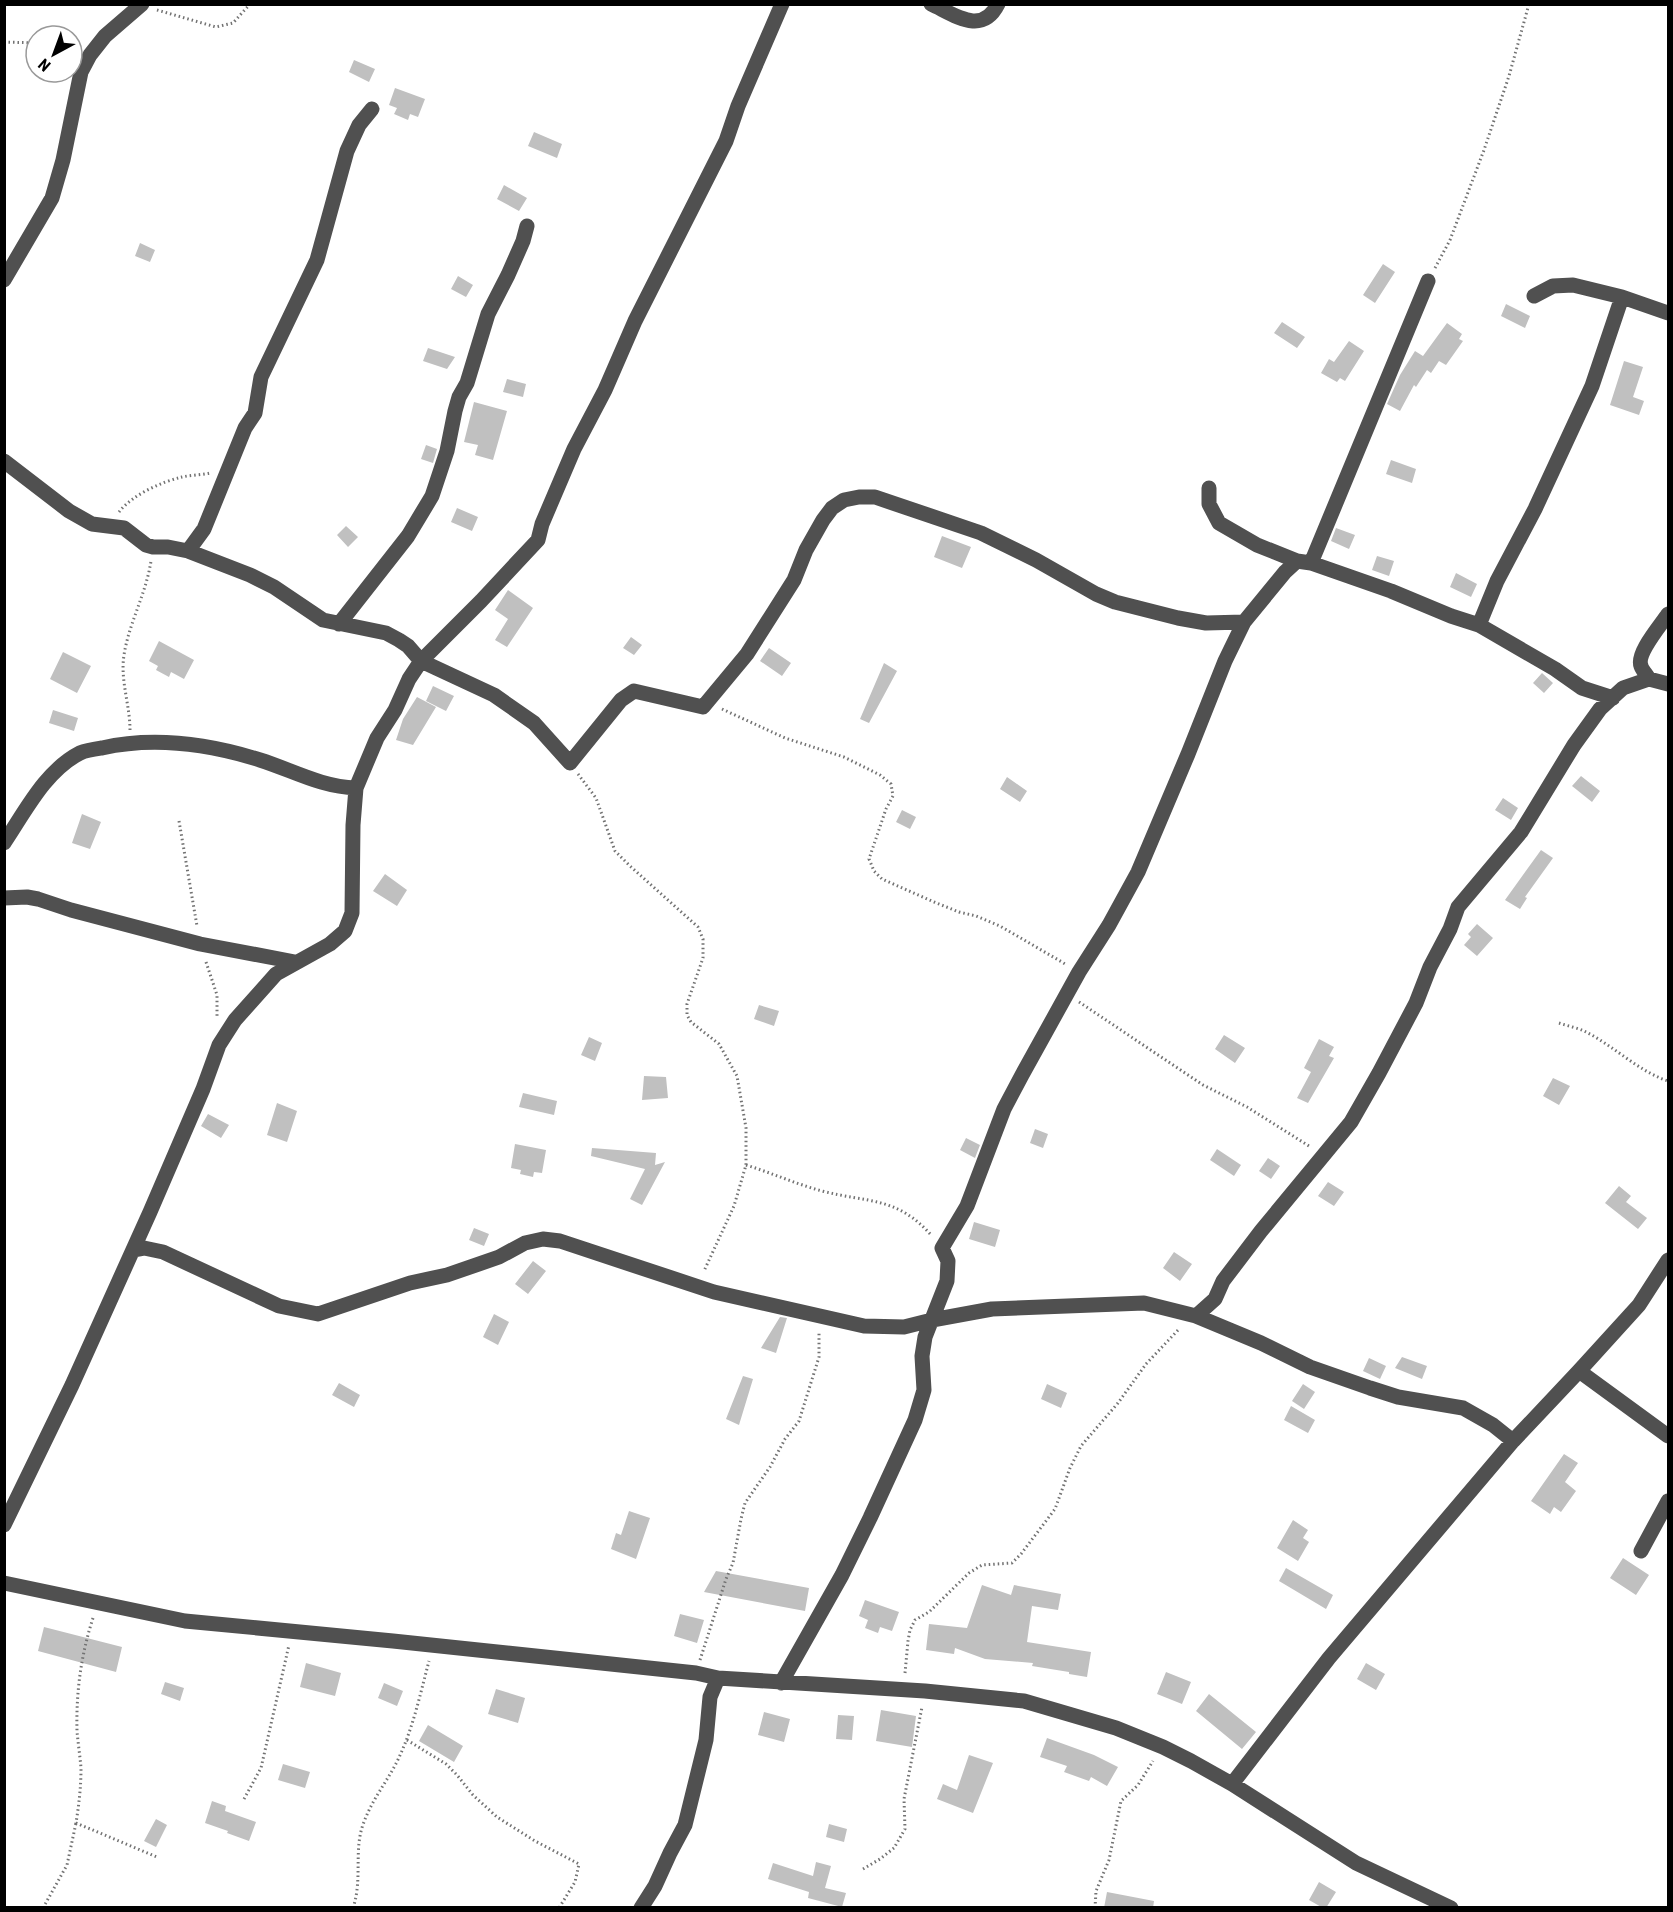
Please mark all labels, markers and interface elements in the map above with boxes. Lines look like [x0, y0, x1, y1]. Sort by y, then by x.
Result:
north arrow [24, 24, 84, 84]
text: N [35, 55, 54, 75]

